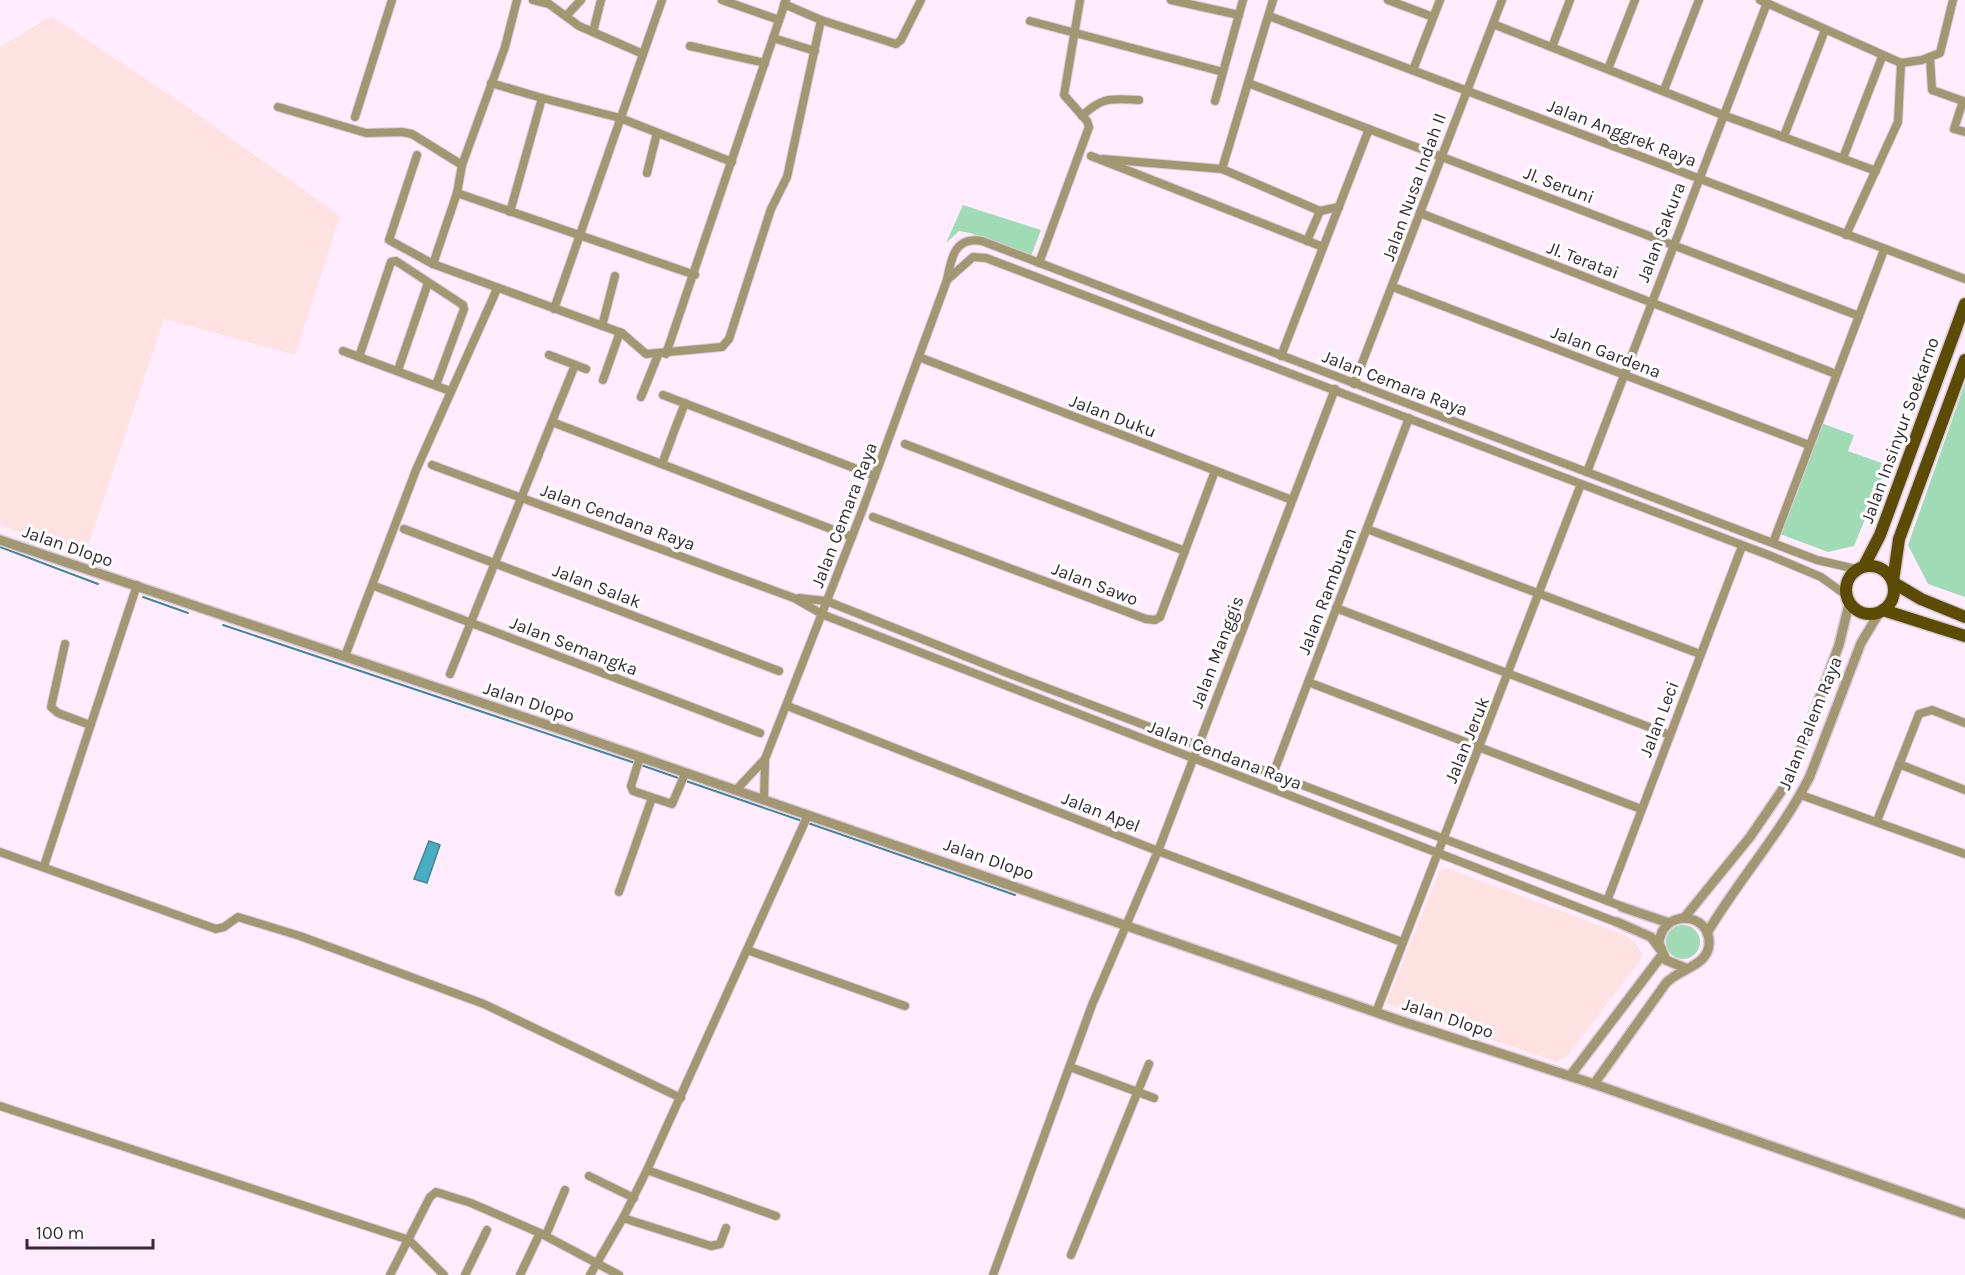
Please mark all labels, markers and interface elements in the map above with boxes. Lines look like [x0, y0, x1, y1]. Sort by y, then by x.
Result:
street label: Jalan Anggrek Raya [1544, 94, 1700, 172]
street label: Jalan Nusa Indah II [1377, 110, 1451, 264]
street label: Jl. Seruni [1521, 162, 1597, 208]
street label: Jalan Sakura [1632, 179, 1690, 285]
street label: Jl. Teratai [1544, 236, 1622, 284]
street label: Jalan Gardena [1548, 321, 1664, 383]
street label: Jalan Insinyur Soekarno [1856, 334, 1944, 526]
street label: Jalan Cemara Raya [1319, 345, 1471, 421]
street label: Jalan Duku [1067, 389, 1159, 443]
street label: Jalan Cemara Raya [806, 439, 882, 591]
street label: Jalan Cendana Raya [538, 479, 698, 555]
street label: Jalan Dlopo [20, 520, 116, 572]
street label: Jalan Rambutan [1293, 524, 1361, 658]
street label: Jalan Sawo [1049, 557, 1141, 611]
street label: Jalan Salak [550, 559, 644, 613]
street label: Jalan Manggis [1186, 593, 1248, 711]
street label: Jalan Semangka [507, 612, 641, 680]
street label: Jalan Palem Raya [1773, 653, 1847, 793]
street label: Jalan Dlopo [481, 677, 577, 727]
street label: Jalan Leci [1634, 678, 1684, 760]
street label: Jalan Jeruk [1440, 694, 1494, 786]
street label: Jalan Cendana Raya [1145, 715, 1305, 795]
street label: Jalan Apel [1059, 787, 1143, 837]
street label: Jalan Dlopo [941, 833, 1037, 885]
street label: Jalan Dlopo [1400, 993, 1496, 1043]
scale bar [27, 1212, 153, 1250]
text: 100 m [36, 1222, 84, 1244]

